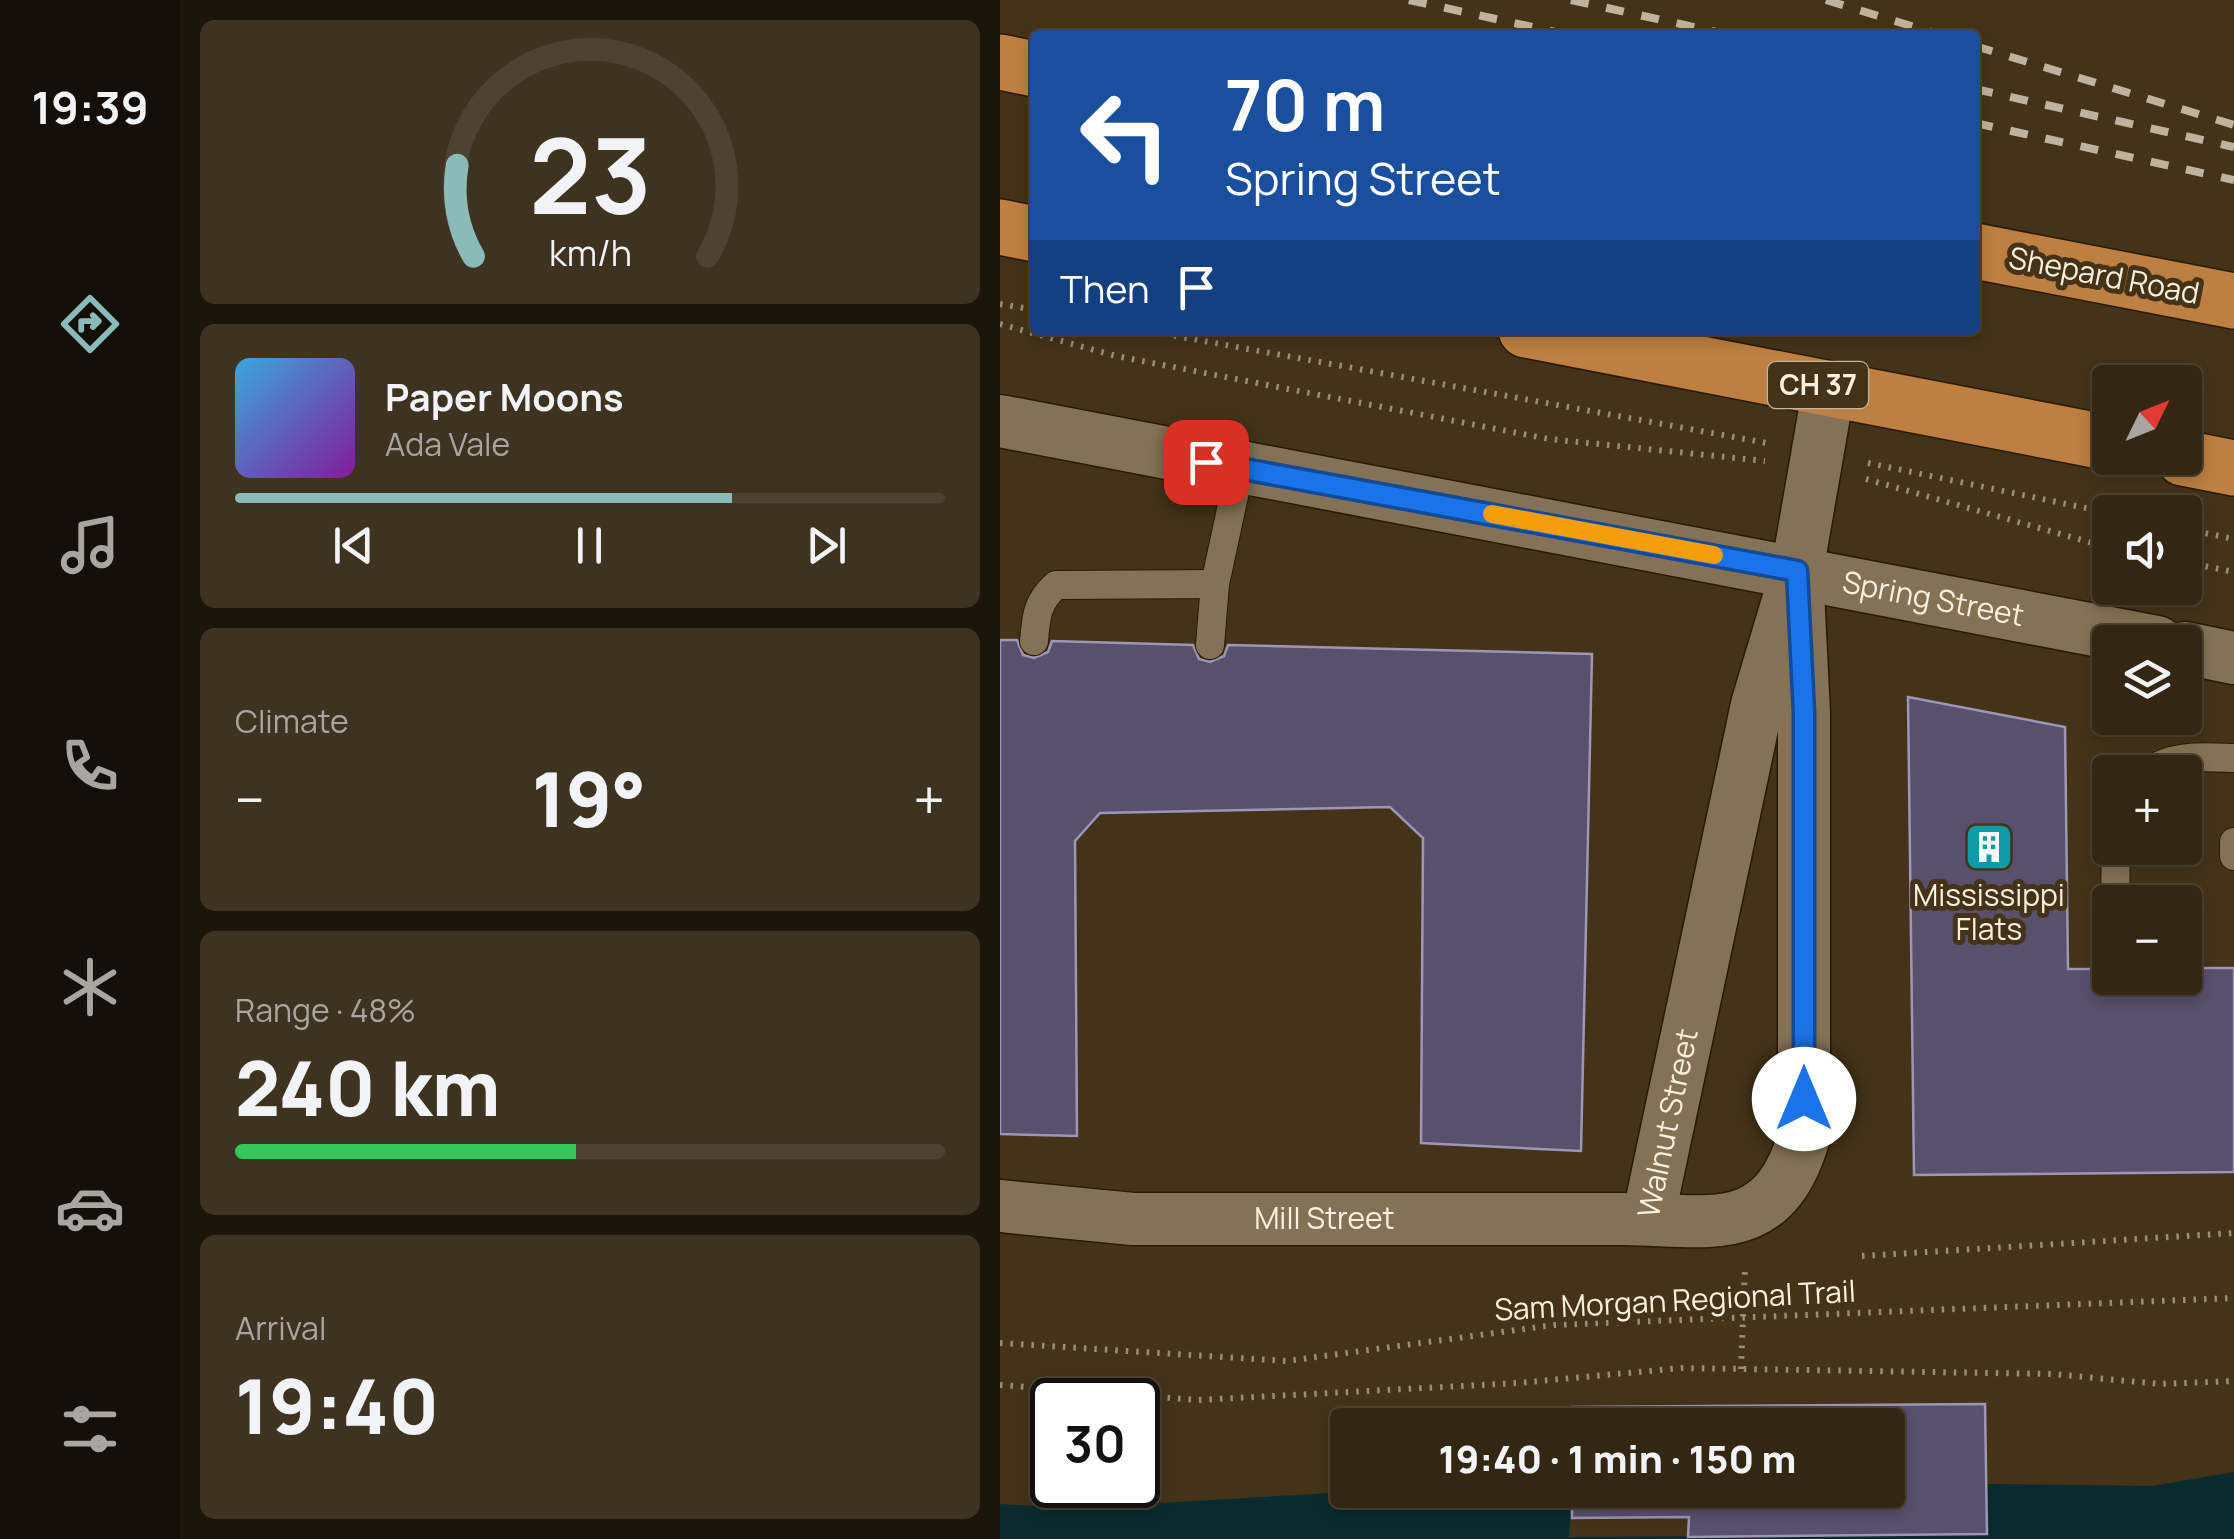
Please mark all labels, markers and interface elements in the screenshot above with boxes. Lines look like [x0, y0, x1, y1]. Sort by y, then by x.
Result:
text: 70 m [1225, 56, 1385, 152]
icon: left [1060, 70, 1190, 200]
text: 19:39 [31, 76, 149, 138]
text: 23 [529, 103, 651, 245]
text: Spring Street [1225, 147, 1501, 209]
text: km/h [548, 228, 632, 277]
street label: Shepard Road [2006, 236, 2203, 313]
icon: arrive [1169, 260, 1224, 315]
text: Then [1060, 262, 1149, 314]
icon: directions [55, 289, 125, 359]
road number: CH 37 [1768, 362, 1868, 408]
north arrow [2092, 365, 2202, 475]
map controls [2092, 365, 2202, 995]
text: Paper Moons [385, 370, 624, 422]
pin [1164, 420, 1249, 505]
text: Ada Vale [385, 422, 510, 466]
icon: arrive [1179, 435, 1234, 490]
button: sound [2092, 495, 2202, 605]
icon: music [55, 510, 125, 580]
icon: previous [326, 518, 381, 573]
icon: pause [562, 518, 617, 573]
icon: next [799, 518, 854, 573]
street label: Spring Street [1839, 560, 2028, 635]
button: layers [2092, 625, 2202, 735]
text: Climate [235, 699, 349, 743]
icon: phone [55, 731, 125, 801]
text: 19° [532, 747, 646, 850]
button: + [2092, 755, 2202, 865]
text: − [235, 761, 265, 837]
text: + [913, 761, 945, 837]
building icon: Mississippi Flats [1963, 821, 2015, 873]
place label: Mississippi Flats [1913, 874, 2065, 949]
button: − [2092, 885, 2202, 995]
icon: climate [55, 952, 125, 1022]
text: Range · 48% [235, 988, 416, 1032]
street label: Walnut Street [1627, 1025, 1707, 1221]
text: 240 km [235, 1036, 501, 1139]
position arrow [1752, 1047, 1856, 1151]
icon: car [55, 1173, 125, 1243]
street label: Mill Street [1254, 1197, 1395, 1238]
street label: Sam Morgan Regional Trail [1493, 1270, 1857, 1329]
text: Arrival [235, 1306, 326, 1350]
text: 19:40 [235, 1354, 439, 1457]
speed limit sign: 30 [1030, 1378, 1160, 1508]
icon: filters [55, 1394, 125, 1464]
text: 19:40 · 1 min · 150 m [1439, 1432, 1796, 1484]

